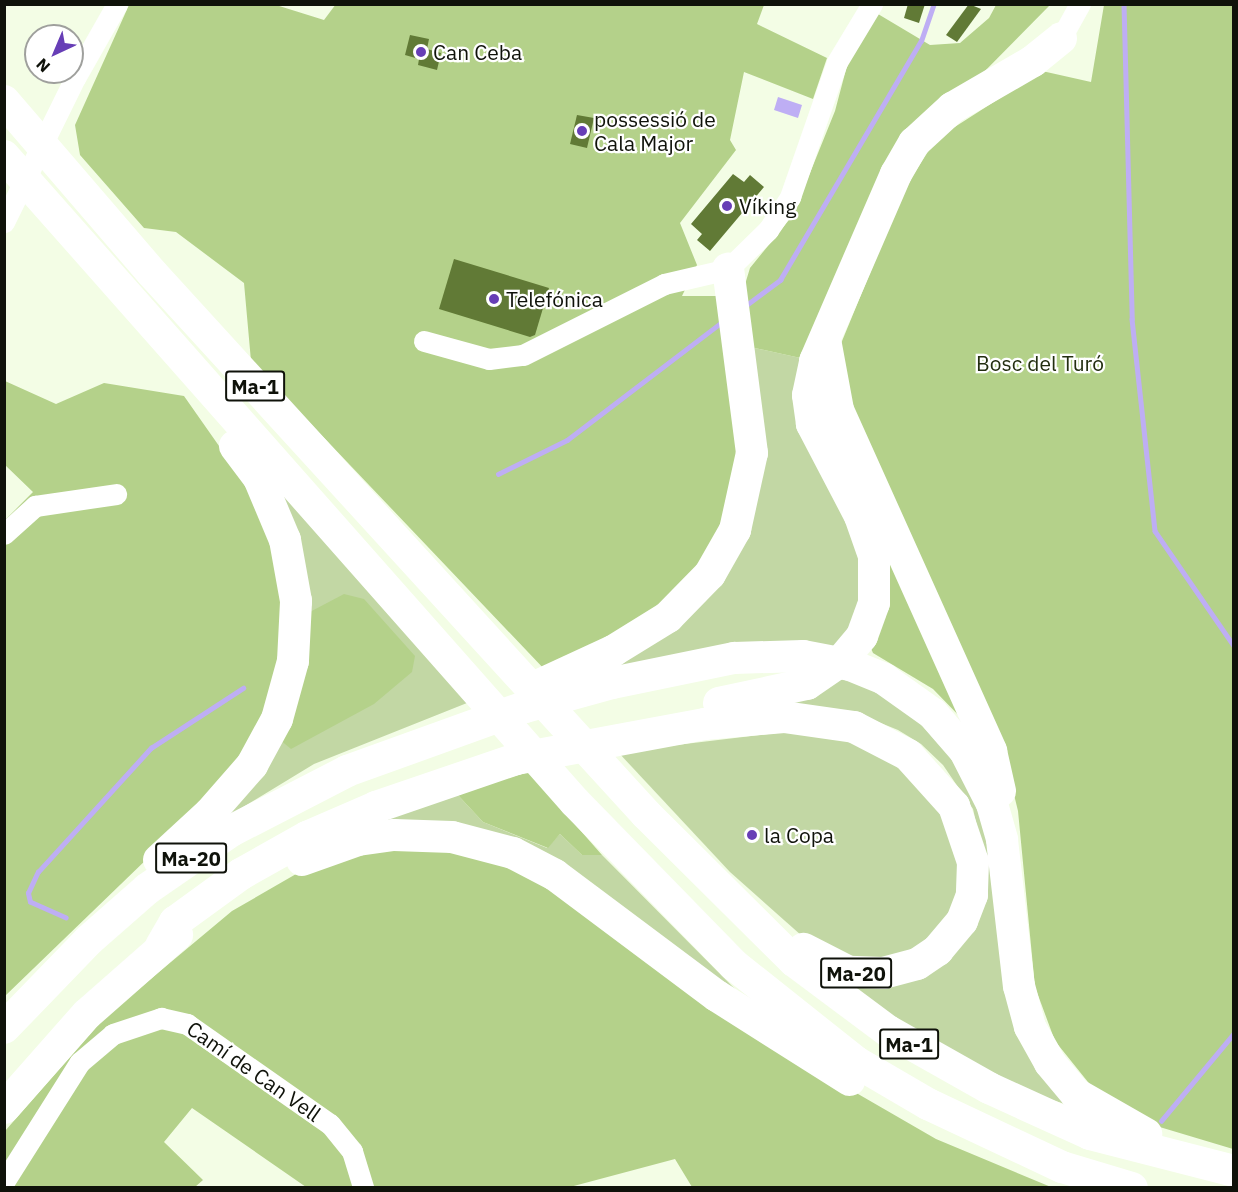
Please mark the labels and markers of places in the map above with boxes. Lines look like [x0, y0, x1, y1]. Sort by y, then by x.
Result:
place label: Can Ceba [433, 39, 522, 65]
marker: Can Ceba [414, 45, 428, 59]
place label: possessió de Cala Major [594, 106, 716, 156]
marker: possessió de Cala Major [575, 124, 589, 138]
place label: Víking [739, 193, 796, 219]
marker: Víking [720, 199, 734, 213]
place label: Telefónica [506, 286, 603, 312]
marker: Telefónica [487, 292, 501, 306]
place label: la Copa [764, 822, 834, 848]
marker: la Copa [745, 828, 759, 842]

